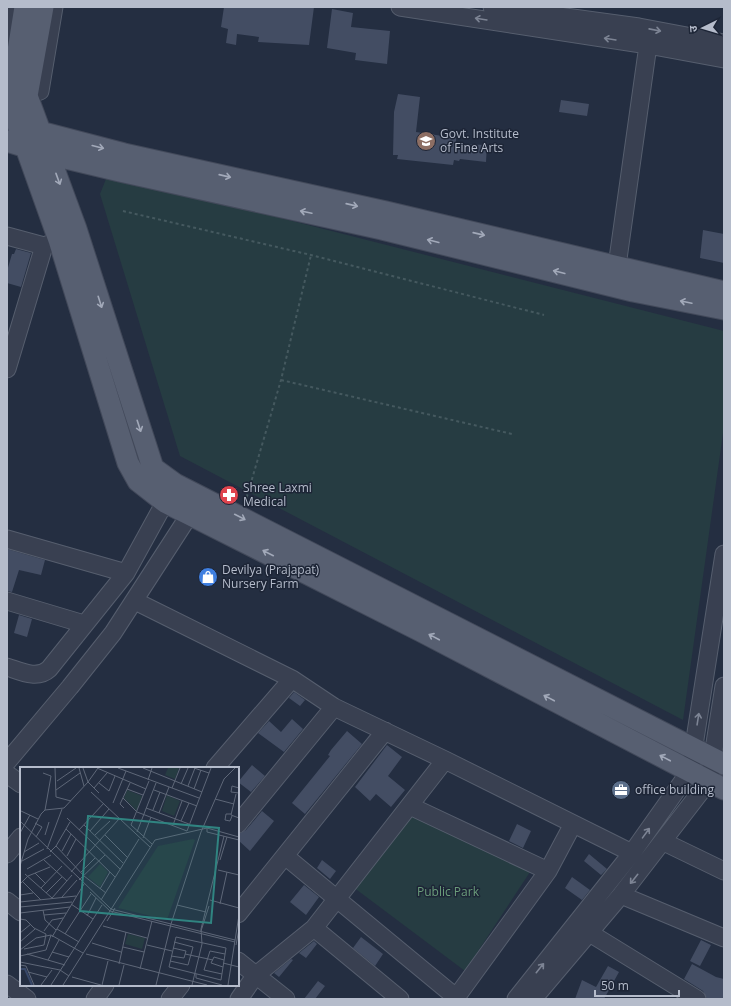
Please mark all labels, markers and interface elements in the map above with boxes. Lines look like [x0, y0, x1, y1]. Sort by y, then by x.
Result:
north arrow [683, 8, 723, 48]
one-way arrow [475, 15, 488, 23]
text: उ [685, 24, 700, 33]
one-way arrow [648, 26, 661, 34]
one-way arrow [604, 35, 617, 43]
place label: Govt. Institute of Fine Arts [440, 125, 519, 156]
school or university icon: Govt. Institute of Fine Arts [415, 130, 437, 152]
one-way arrow [91, 144, 104, 152]
one-way arrow [55, 173, 63, 185]
one-way arrow [218, 173, 231, 181]
one-way arrow [345, 201, 358, 209]
one-way arrow [300, 208, 313, 216]
one-way arrow [472, 231, 485, 238]
one-way arrow [427, 237, 440, 245]
one-way arrow [553, 268, 566, 276]
one-way arrow [97, 296, 104, 309]
one-way arrow [680, 297, 693, 305]
one-way arrow [136, 419, 143, 432]
place label: Shree Laxmi Medical [243, 479, 312, 510]
pharmacy icon: Shree Laxmi Medical [218, 484, 240, 506]
one-way arrow [234, 513, 246, 521]
one-way arrow [263, 549, 275, 557]
place label: Devilya (Prajapat) Nursery Farm [222, 561, 320, 592]
shop icon: Devilya (Prajapat) Nursery Farm [197, 566, 219, 588]
one-way arrow [428, 633, 440, 641]
one-way arrow [544, 693, 556, 701]
one-way arrow [694, 713, 702, 726]
one-way arrow [659, 754, 671, 761]
inset map [20, 767, 239, 986]
office icon: office building [610, 779, 632, 801]
place label: office building [635, 781, 714, 798]
one-way arrow [642, 828, 650, 839]
one-way arrow [630, 873, 639, 884]
park label: Public Park [417, 883, 480, 900]
one-way arrow [535, 963, 544, 974]
scale bar [595, 972, 679, 998]
text: 50 m [601, 977, 629, 994]

